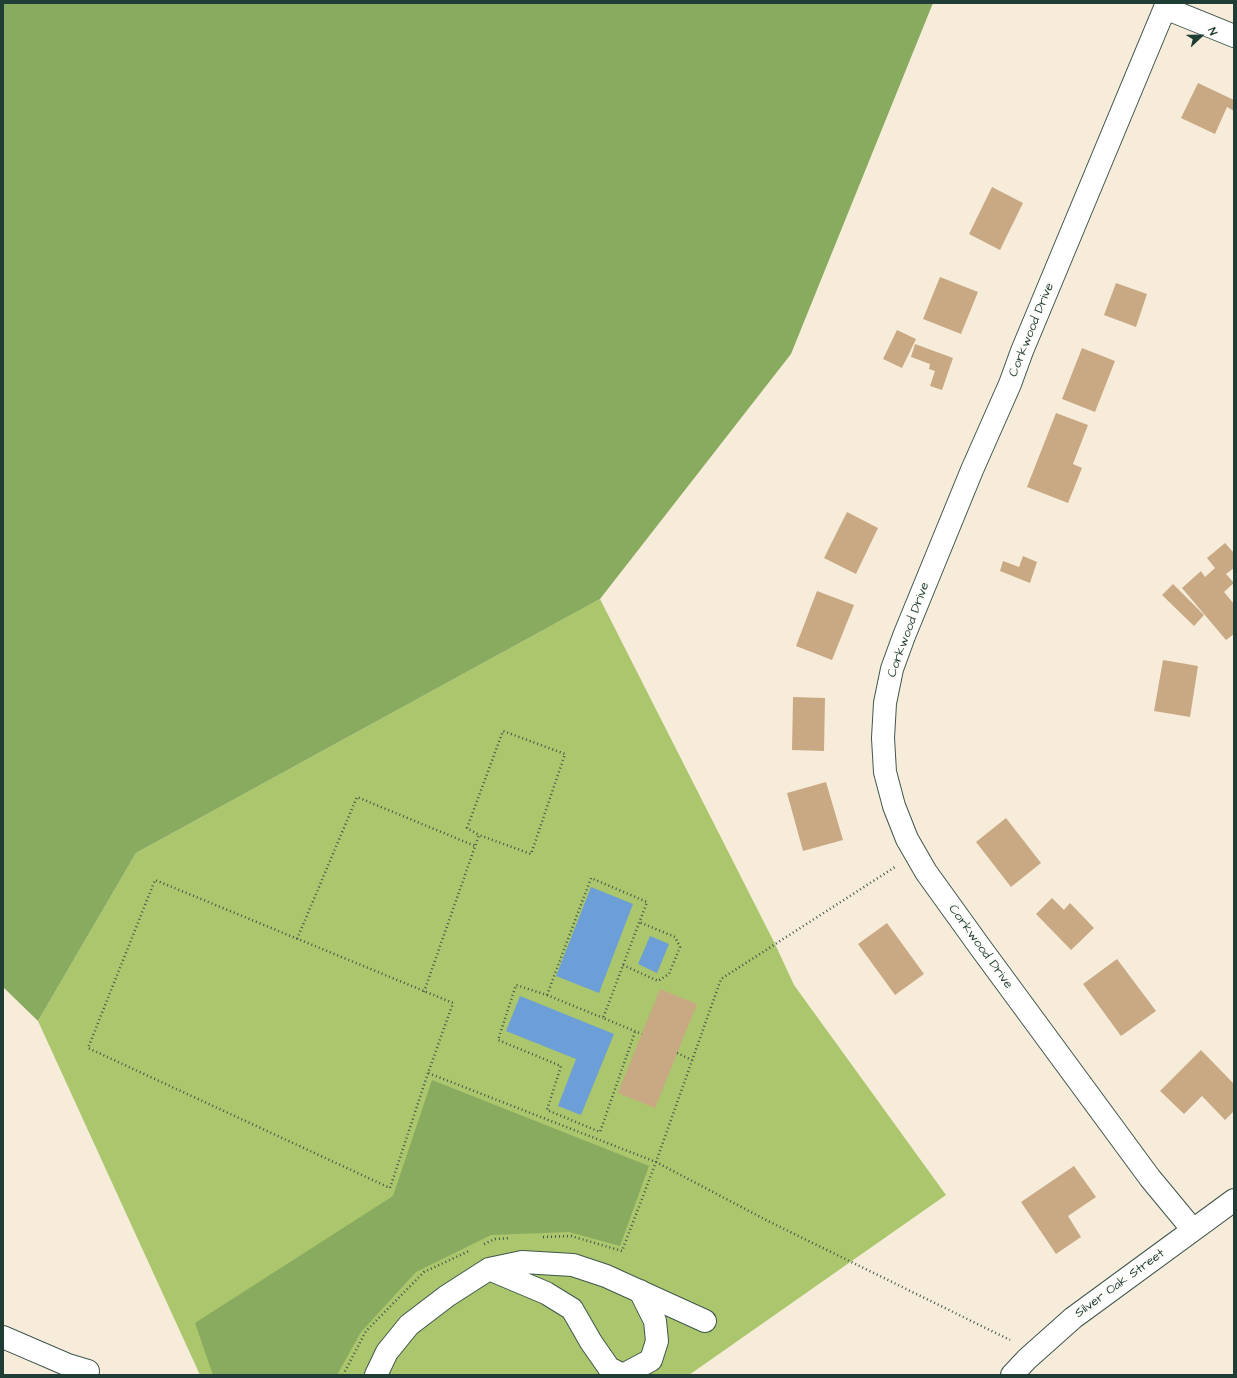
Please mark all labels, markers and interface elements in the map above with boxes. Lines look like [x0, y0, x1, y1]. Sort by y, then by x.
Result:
north arrow [1181, 16, 1221, 56]
text: N [1204, 25, 1221, 37]
street label: Corkwood Drive [1006, 281, 1058, 379]
street label: Corkwood Drive [885, 580, 933, 680]
street label: Corkwood Drive [944, 902, 1016, 992]
street label: Silver Oak Street [1072, 1246, 1168, 1322]

